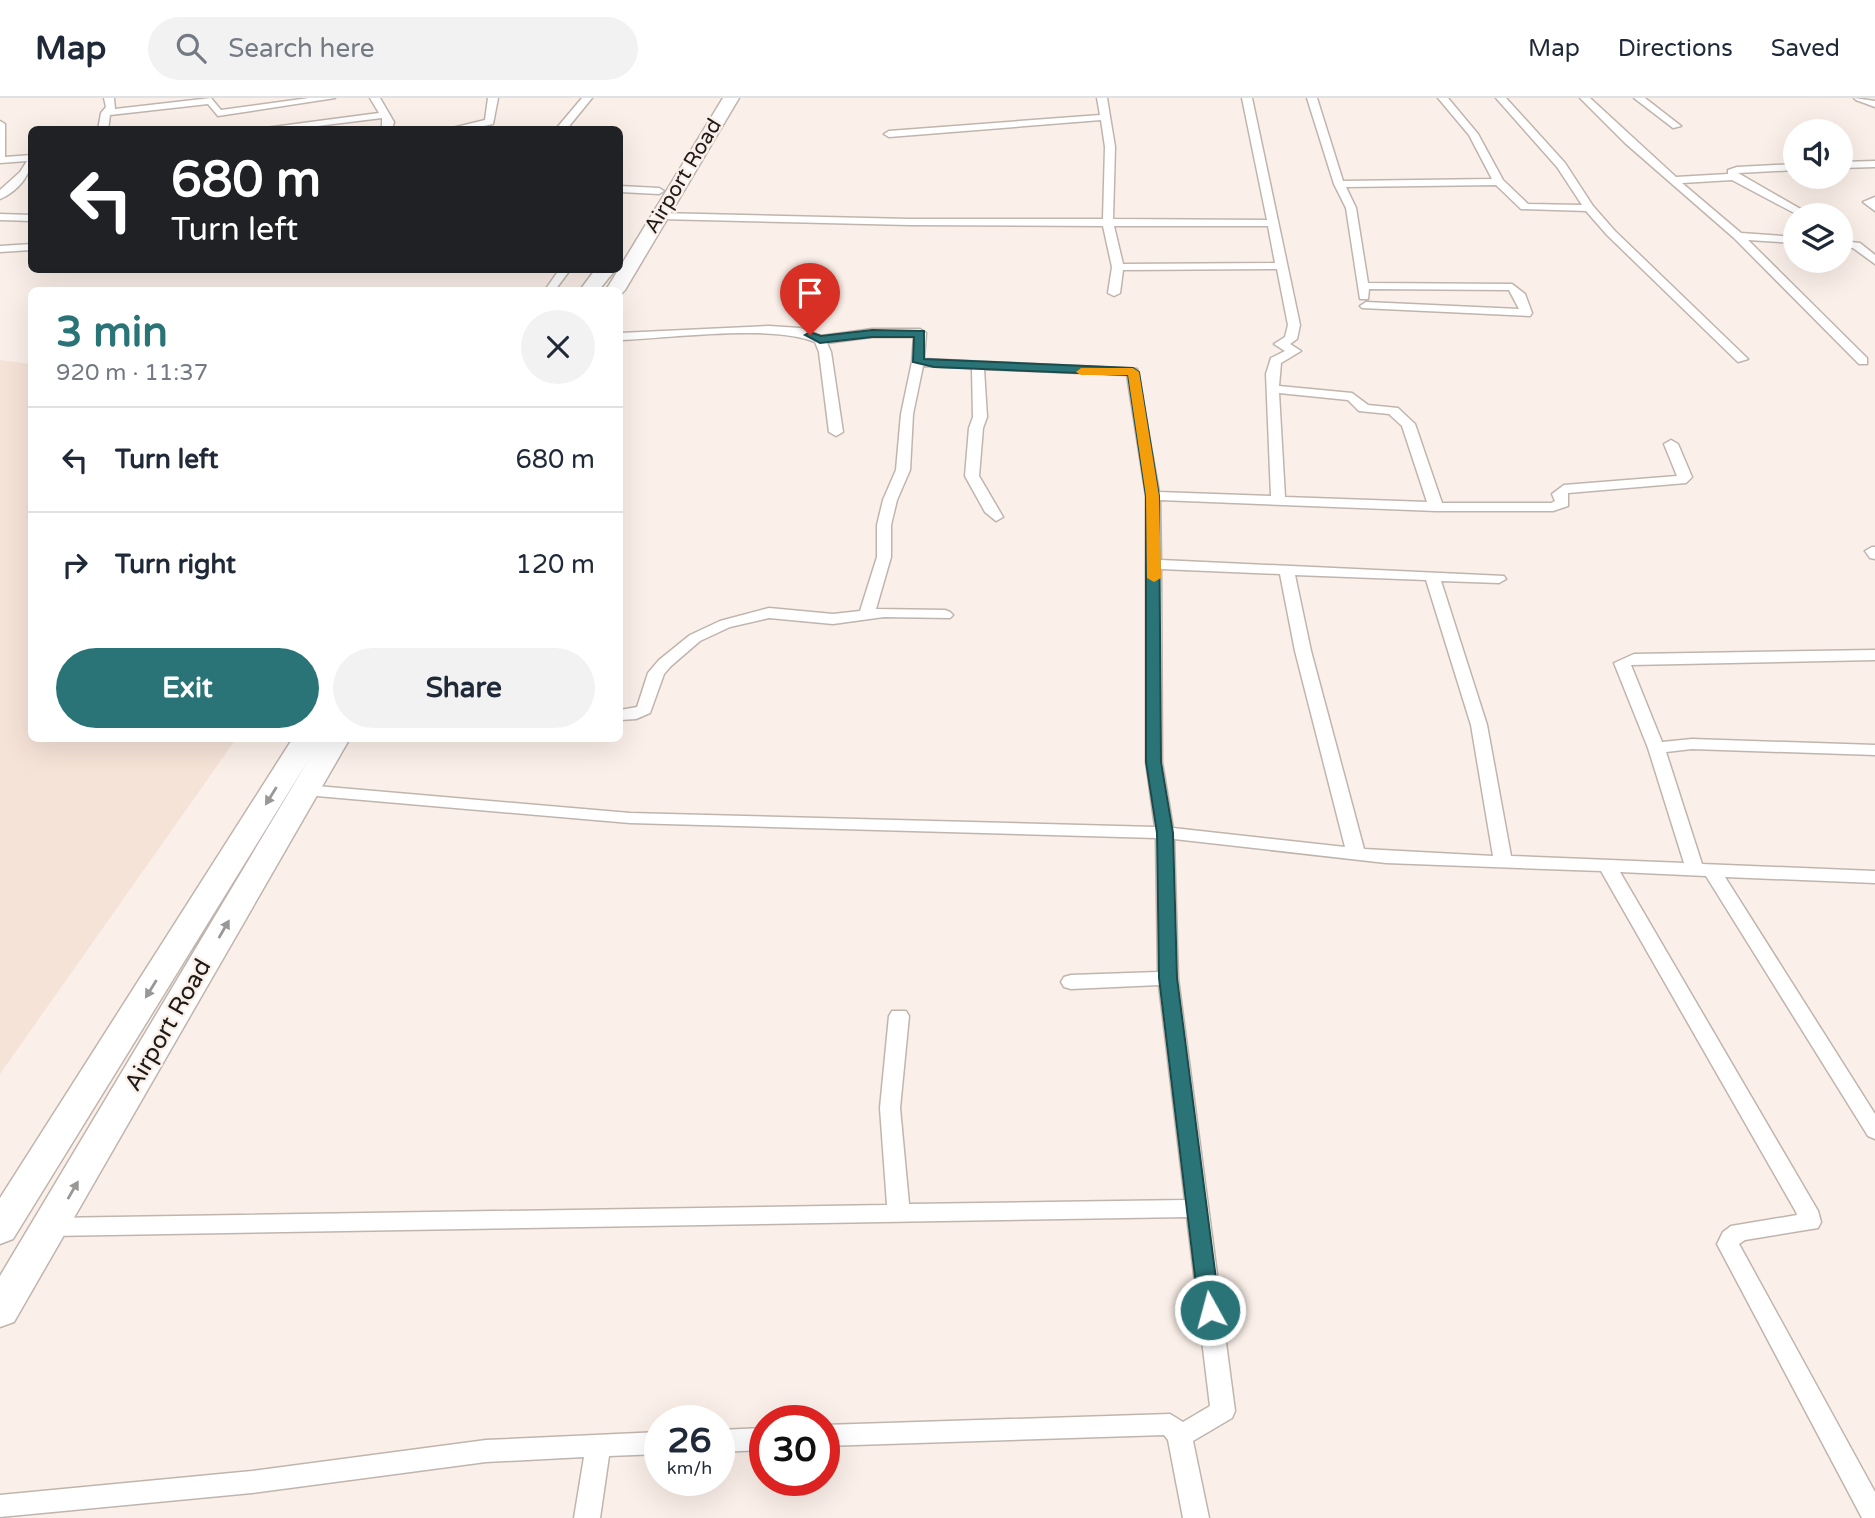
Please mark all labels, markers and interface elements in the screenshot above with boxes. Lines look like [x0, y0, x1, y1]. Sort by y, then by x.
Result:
search box [148, 17, 638, 80]
text: Map [35, 29, 106, 68]
icon: search [172, 29, 210, 67]
text: Search here [228, 33, 374, 64]
text: Map [1528, 34, 1580, 63]
text: Directions [1618, 34, 1733, 63]
text: Saved [1771, 34, 1840, 63]
street label: Airport Road [639, 114, 727, 238]
map controls [1783, 119, 1853, 273]
button: sound [1783, 119, 1853, 189]
text: 680 m [171, 151, 321, 210]
icon: left [56, 154, 147, 245]
button: layers [1783, 203, 1853, 273]
text: Turn left [171, 211, 298, 249]
pin [780, 263, 840, 335]
icon: arrive [791, 274, 829, 312]
text: 3 min [56, 307, 168, 358]
button: close [521, 310, 595, 384]
text: 920 m · 11:37 [56, 359, 208, 387]
icon: left [56, 441, 94, 479]
text: Turn left [115, 444, 218, 475]
text: 680 m [515, 444, 595, 475]
icon: right [56, 546, 94, 584]
text: Turn right [115, 549, 236, 580]
text: 120 m [515, 549, 595, 580]
button: Exit [56, 648, 319, 728]
button: Share [333, 648, 595, 728]
one-way arrow [265, 787, 278, 806]
one-way arrow [218, 920, 230, 939]
street label: Airport Road [119, 954, 217, 1096]
one-way arrow [144, 979, 157, 999]
one-way arrow [67, 1180, 79, 1199]
position arrow [1173, 1273, 1247, 1347]
speed limit sign: 30 [749, 1405, 840, 1496]
text: 26 [668, 1420, 711, 1462]
text: km/h [667, 1457, 712, 1479]

